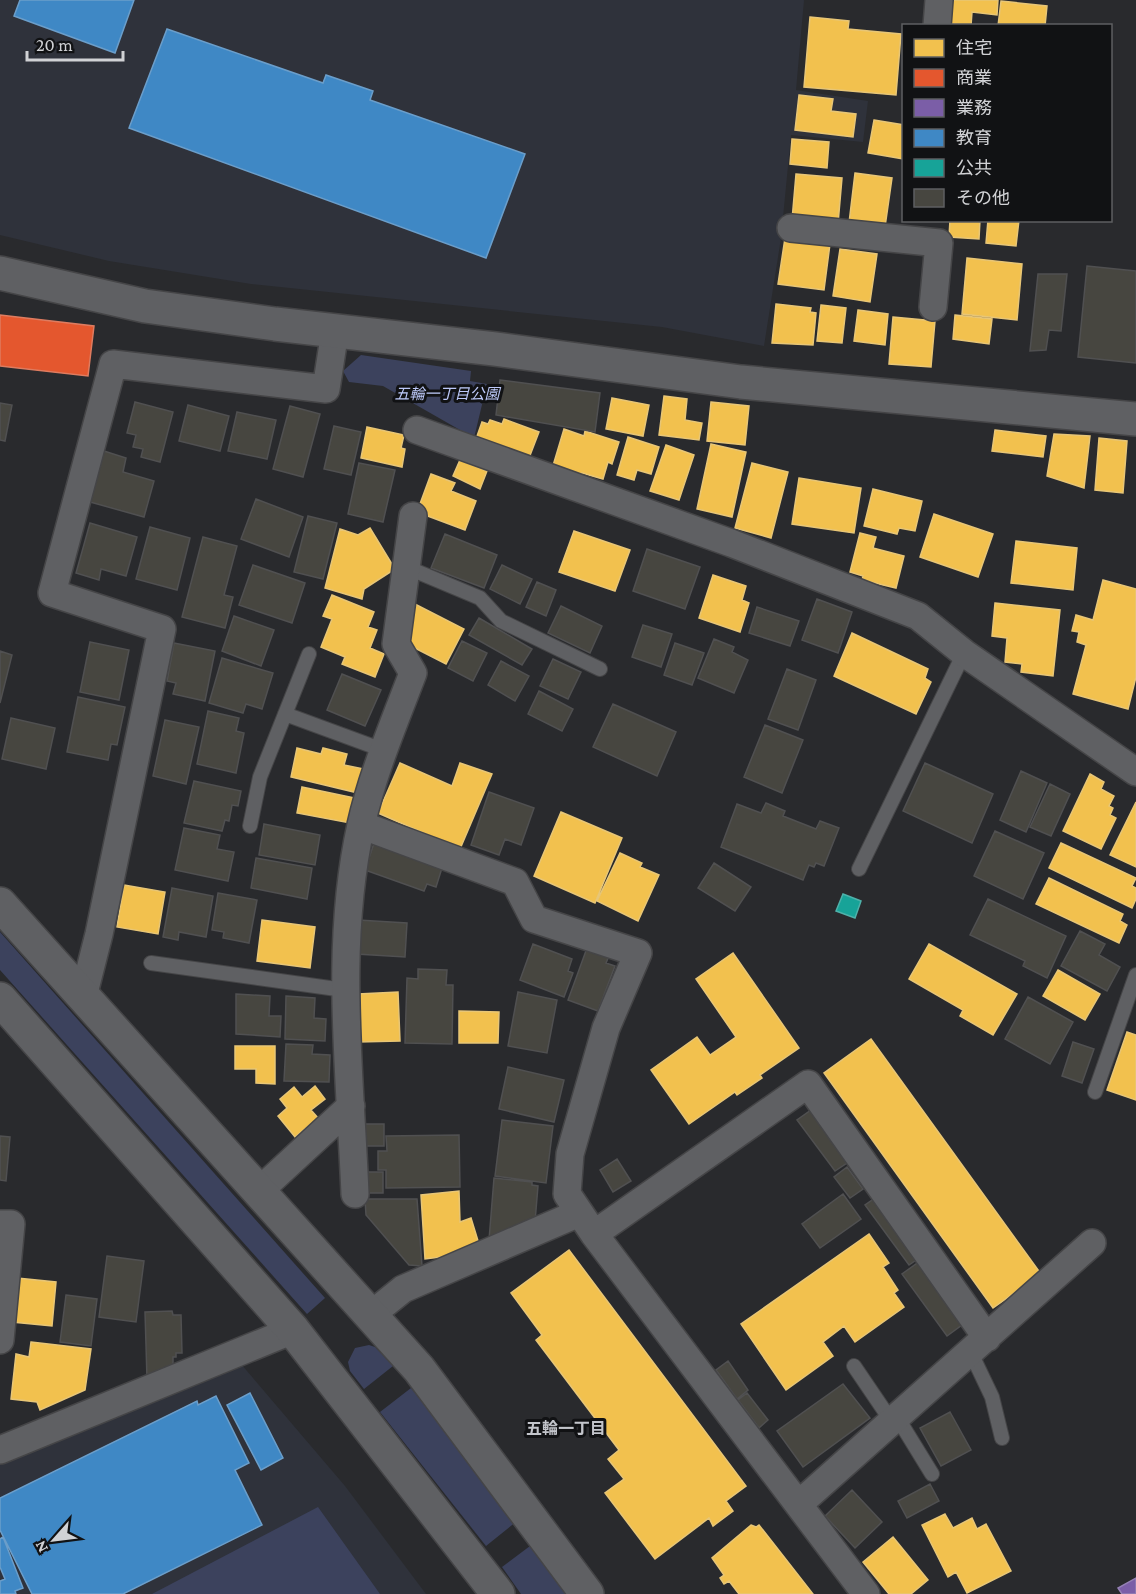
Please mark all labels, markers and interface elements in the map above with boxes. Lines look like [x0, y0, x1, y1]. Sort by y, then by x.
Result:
scale bar [27, 24, 123, 62]
legend [902, 24, 1112, 222]
text: 20 m [36, 35, 73, 55]
text: 住宅 [956, 38, 992, 58]
text: 商業 [956, 68, 992, 88]
text: 業務 [956, 98, 992, 118]
text: 教育 [956, 128, 992, 148]
text: 公共 [956, 158, 992, 178]
text: その他 [956, 188, 1010, 208]
park label: 五輪一丁目公園 [394, 386, 501, 402]
district label: 五輪一丁目 [526, 1419, 606, 1437]
north arrow [24, 1510, 84, 1570]
text: N [31, 1538, 51, 1556]

